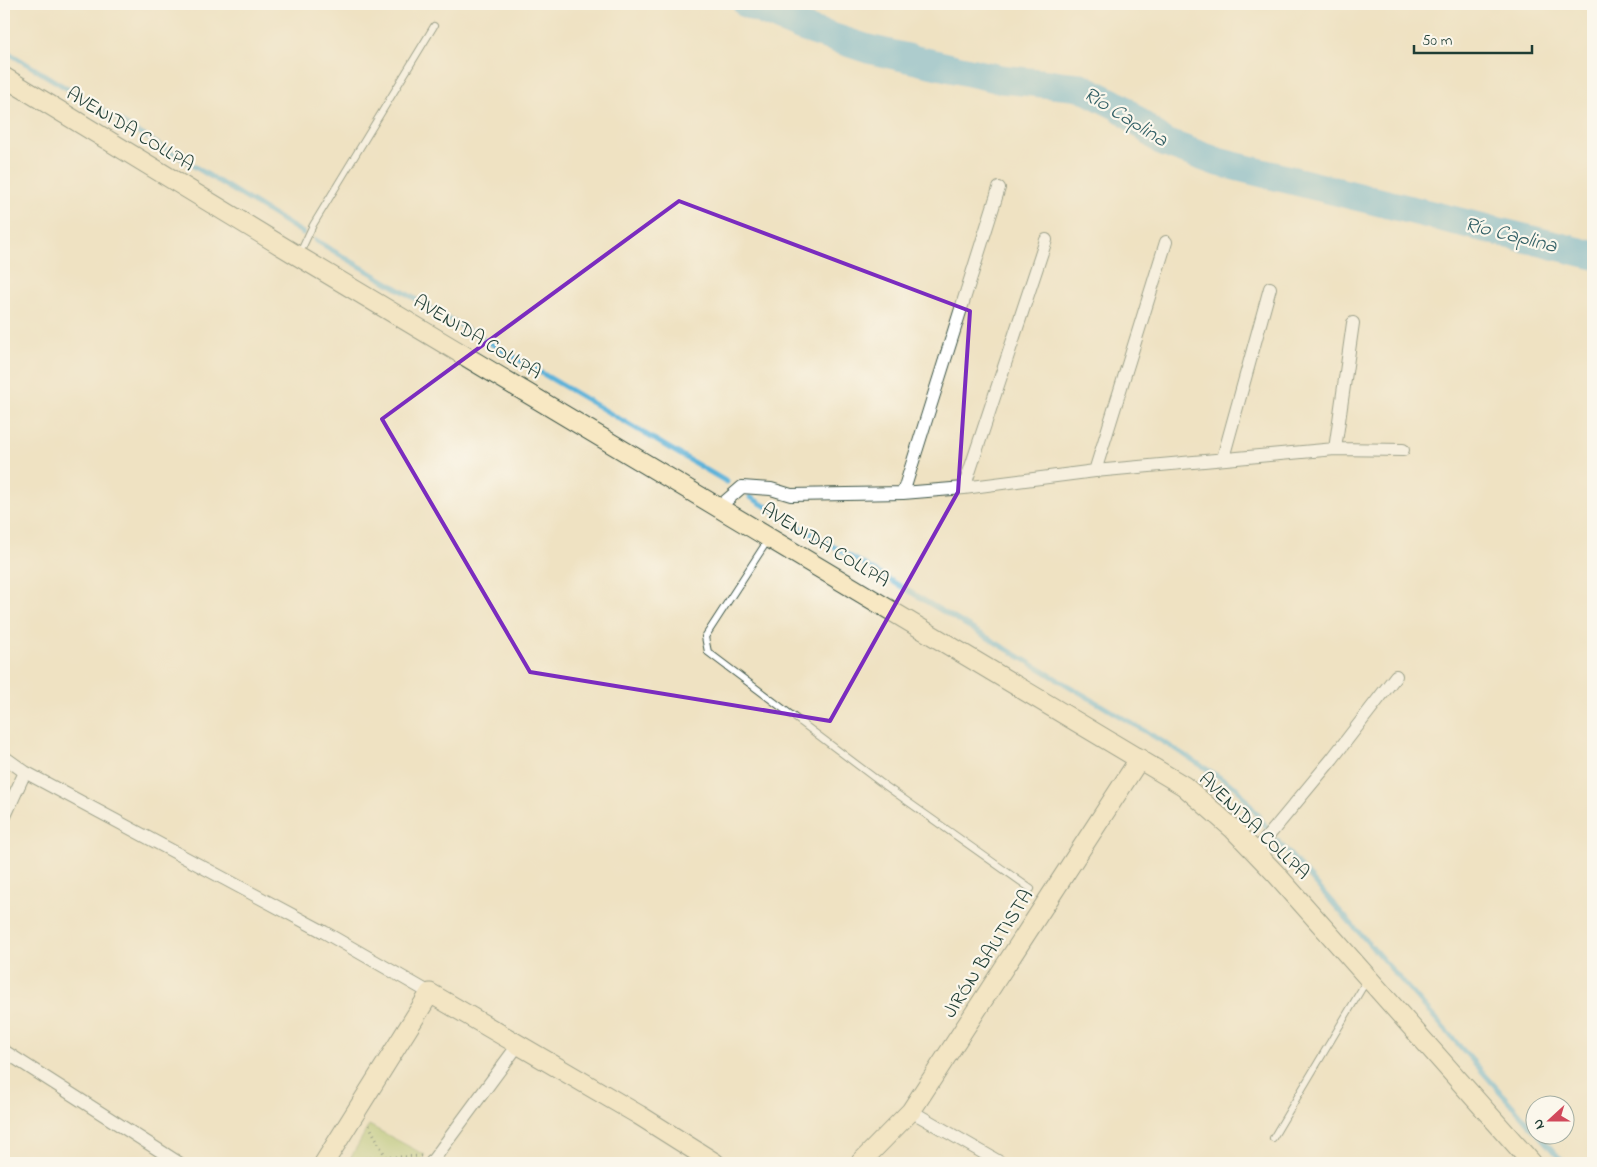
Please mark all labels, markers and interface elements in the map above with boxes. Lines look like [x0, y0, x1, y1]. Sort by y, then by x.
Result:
scale bar [1414, 22, 1532, 54]
text: 50 m [1422, 30, 1453, 52]
street label: AVENIDA COLLPA [60, 80, 199, 180]
water label: Río Caplina [1077, 80, 1173, 156]
water label: Río Caplina [1461, 210, 1560, 262]
street label: AVENIDA COLLPA [407, 288, 546, 388]
street label: AVENIDA COLLPA [755, 496, 894, 596]
street label: AVENIDA COLLPA [1191, 766, 1316, 888]
street label: JIRÓN BAUTISTA [936, 884, 1042, 1025]
north arrow [1524, 1094, 1574, 1144]
text: N [1528, 1116, 1551, 1132]

